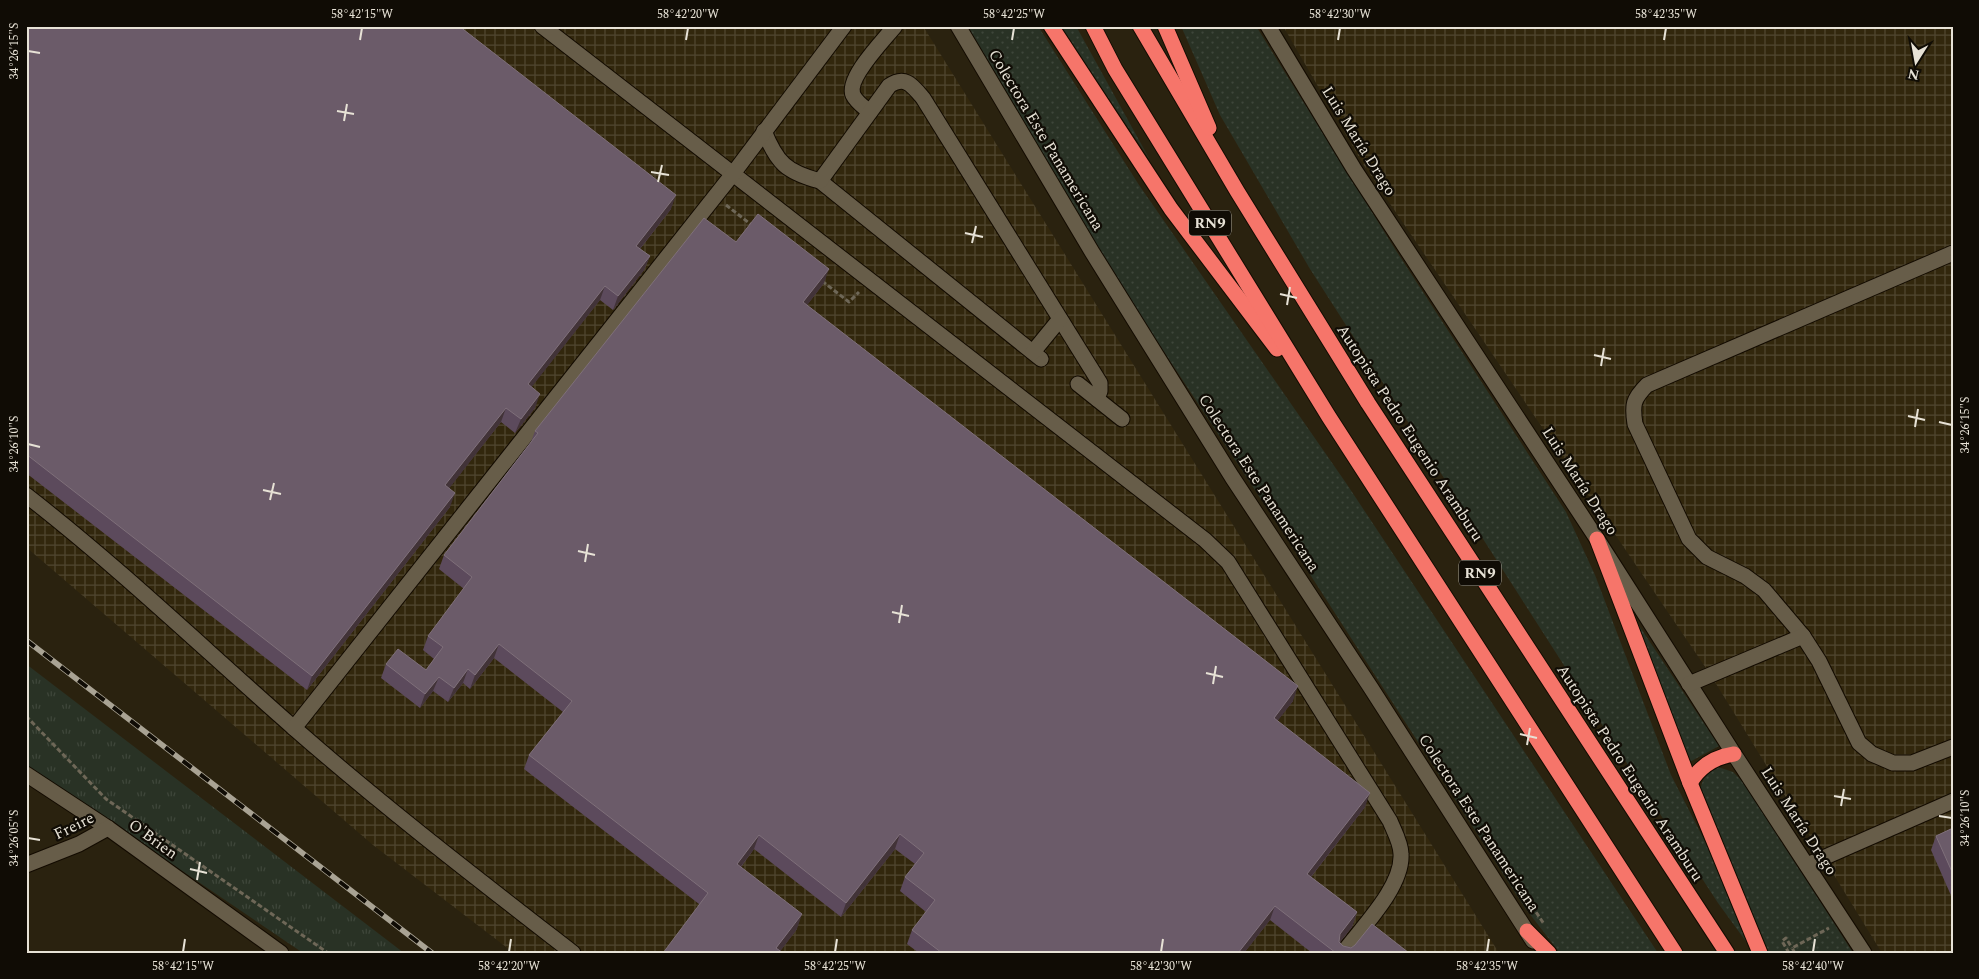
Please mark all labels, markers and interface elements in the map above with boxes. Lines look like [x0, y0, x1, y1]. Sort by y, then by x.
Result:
text: 58°42'15"W [331, 5, 393, 24]
text: 58°42'20"W [657, 5, 719, 24]
text: 58°42'25"W [983, 5, 1045, 24]
text: 58°42'30"W [1309, 5, 1371, 24]
text: 58°42'35"W [1635, 5, 1697, 24]
text: 34°26'15"S [5, 23, 24, 79]
north arrow [1892, 38, 1942, 88]
street label: Colectora Este Panamericana [982, 45, 1110, 235]
text: N [1906, 63, 1921, 86]
street label: Luis María Drago [1316, 82, 1402, 200]
road number: RN9 [1189, 210, 1231, 236]
street label: Autopista Pedro Eugenio Aramburu [1331, 320, 1489, 546]
street label: Colectora Este Panamericana [1192, 389, 1326, 577]
text: 34°26'15"S [1956, 397, 1975, 453]
text: 34°26'10"S [5, 416, 24, 472]
street label: Luis María Drago [1536, 422, 1624, 540]
road number: RN9 [1459, 560, 1501, 586]
street label: Autopista Pedro Eugenio Aramburu [1551, 660, 1709, 886]
street label: Colectora Este Panamericana [1412, 729, 1546, 917]
street label: Luis María Drago [1755, 762, 1843, 880]
text: 34°26'10"S [1956, 790, 1975, 846]
street label: Freire [50, 806, 98, 846]
text: 34°26'05"S [5, 810, 24, 866]
street label: O'Brien [123, 813, 183, 865]
text: 58°42'15"W [152, 957, 214, 976]
text: 58°42'20"W [478, 957, 540, 976]
text: 58°42'25"W [804, 957, 866, 976]
text: 58°42'30"W [1130, 957, 1192, 976]
text: 58°42'35"W [1456, 957, 1518, 976]
text: 58°42'40"W [1782, 957, 1844, 976]

